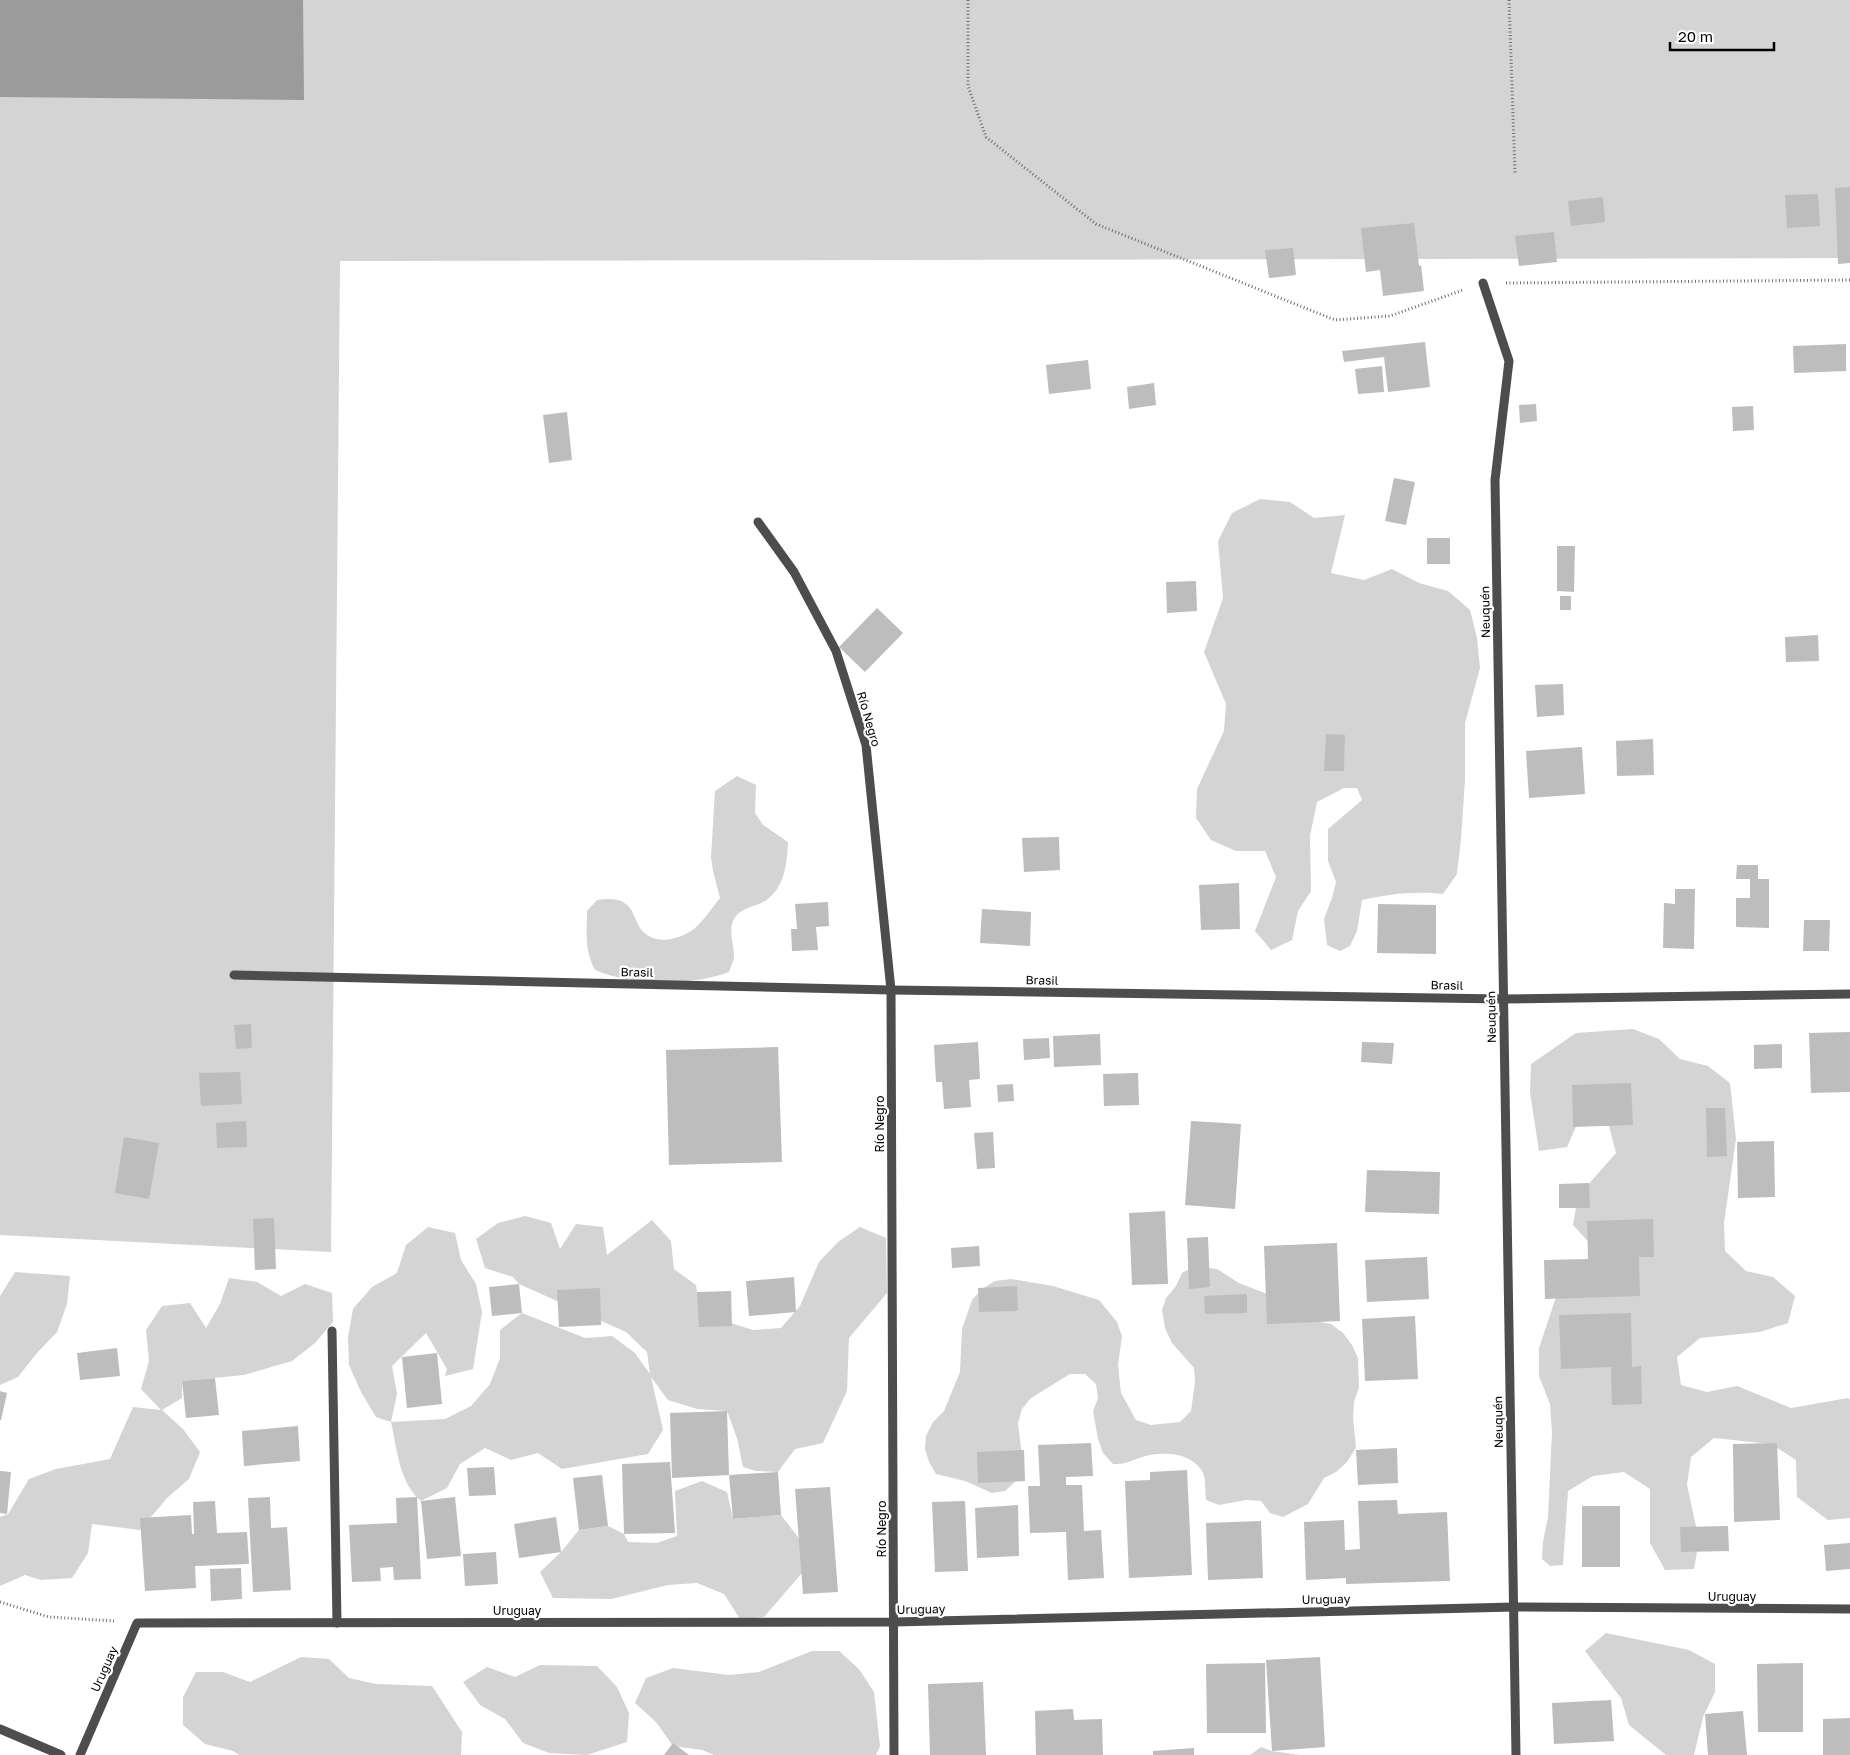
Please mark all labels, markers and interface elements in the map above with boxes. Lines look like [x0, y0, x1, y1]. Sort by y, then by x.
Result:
scale bar [1670, 20, 1774, 52]
text: 20 m [1678, 27, 1713, 45]
street label: Neuquén [1477, 586, 1493, 638]
street label: Río Negro [854, 690, 884, 748]
street label: Brasil [620, 964, 654, 980]
street label: Brasil [1025, 972, 1059, 988]
street label: Brasil [1430, 977, 1464, 993]
street label: Neuquén [1483, 991, 1499, 1043]
street label: Río Negro [872, 1096, 887, 1152]
street label: Neuquén [1490, 1396, 1506, 1448]
street label: Río Negro [874, 1501, 889, 1557]
street label: Uruguay [1708, 1589, 1757, 1604]
street label: Uruguay [1302, 1591, 1351, 1607]
street label: Uruguay [897, 1601, 946, 1617]
street label: Uruguay [493, 1603, 542, 1618]
street label: Uruguay [87, 1643, 121, 1694]

